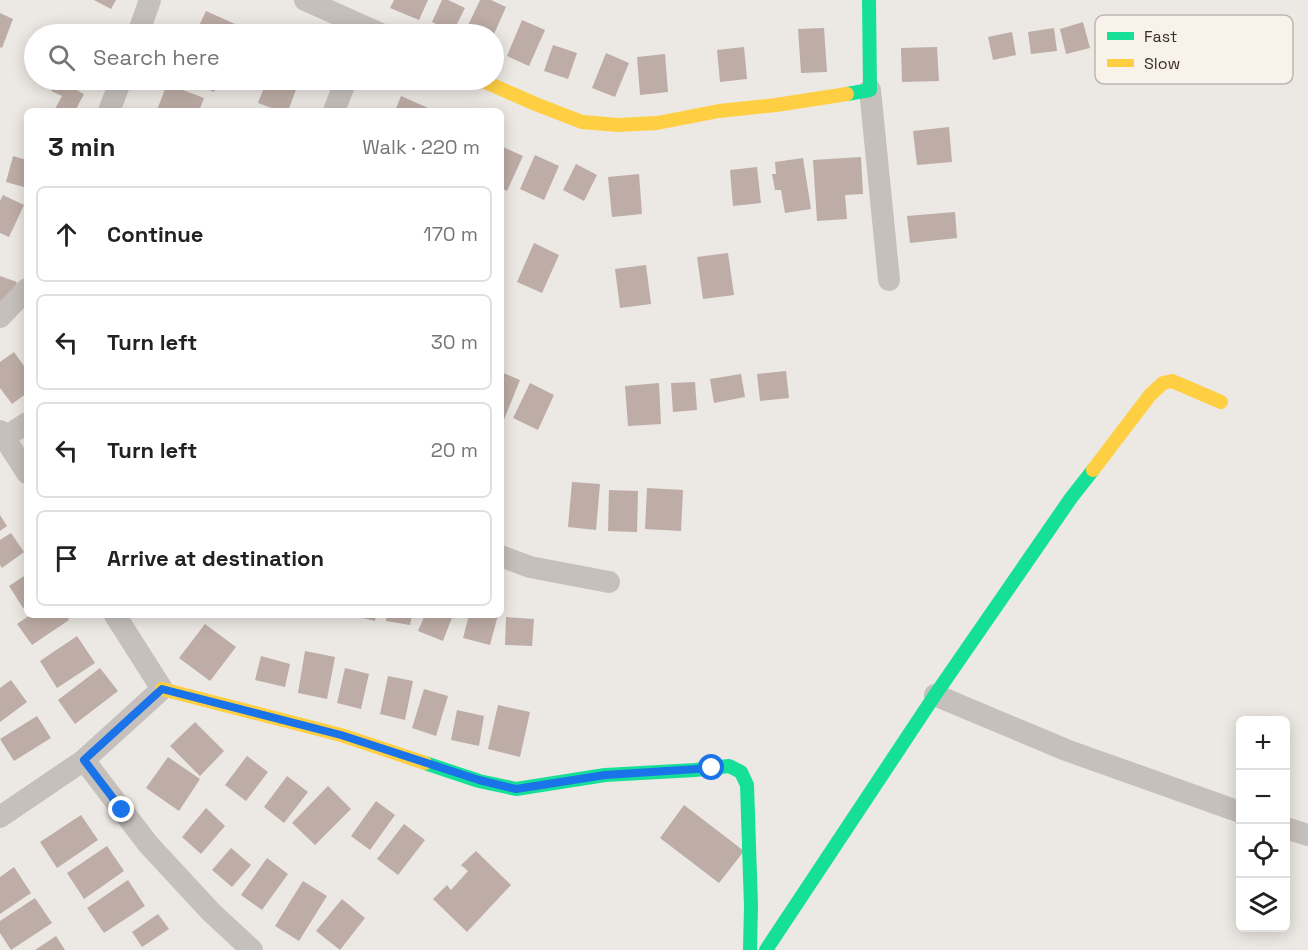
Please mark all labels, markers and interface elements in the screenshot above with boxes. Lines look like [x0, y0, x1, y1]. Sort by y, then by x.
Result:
legend [1095, 15, 1293, 84]
search box [24, 24, 504, 90]
text: Fast [1144, 26, 1177, 47]
icon: search [45, 41, 78, 74]
text: Search here [93, 43, 220, 71]
text: Slow [1144, 53, 1180, 74]
text: 3 min [48, 130, 116, 164]
text: Walk · 220 m [362, 134, 480, 160]
icon: ahead [50, 218, 83, 251]
text: Continue [107, 220, 203, 248]
text: 170 m [423, 221, 478, 247]
icon: left [50, 326, 83, 359]
text: Turn left [107, 328, 197, 356]
text: 30 m [431, 329, 478, 355]
icon: left [50, 434, 83, 467]
text: Turn left [107, 436, 197, 464]
text: 20 m [431, 437, 478, 463]
icon: arrive [50, 542, 83, 575]
text: Arrive at destination [107, 544, 324, 572]
map controls [1236, 716, 1290, 932]
button: + [1236, 716, 1290, 770]
route start [698, 754, 724, 780]
button: − [1236, 770, 1290, 824]
route end [108, 796, 134, 822]
button: locate [1236, 824, 1290, 878]
button: layers [1236, 878, 1290, 932]

